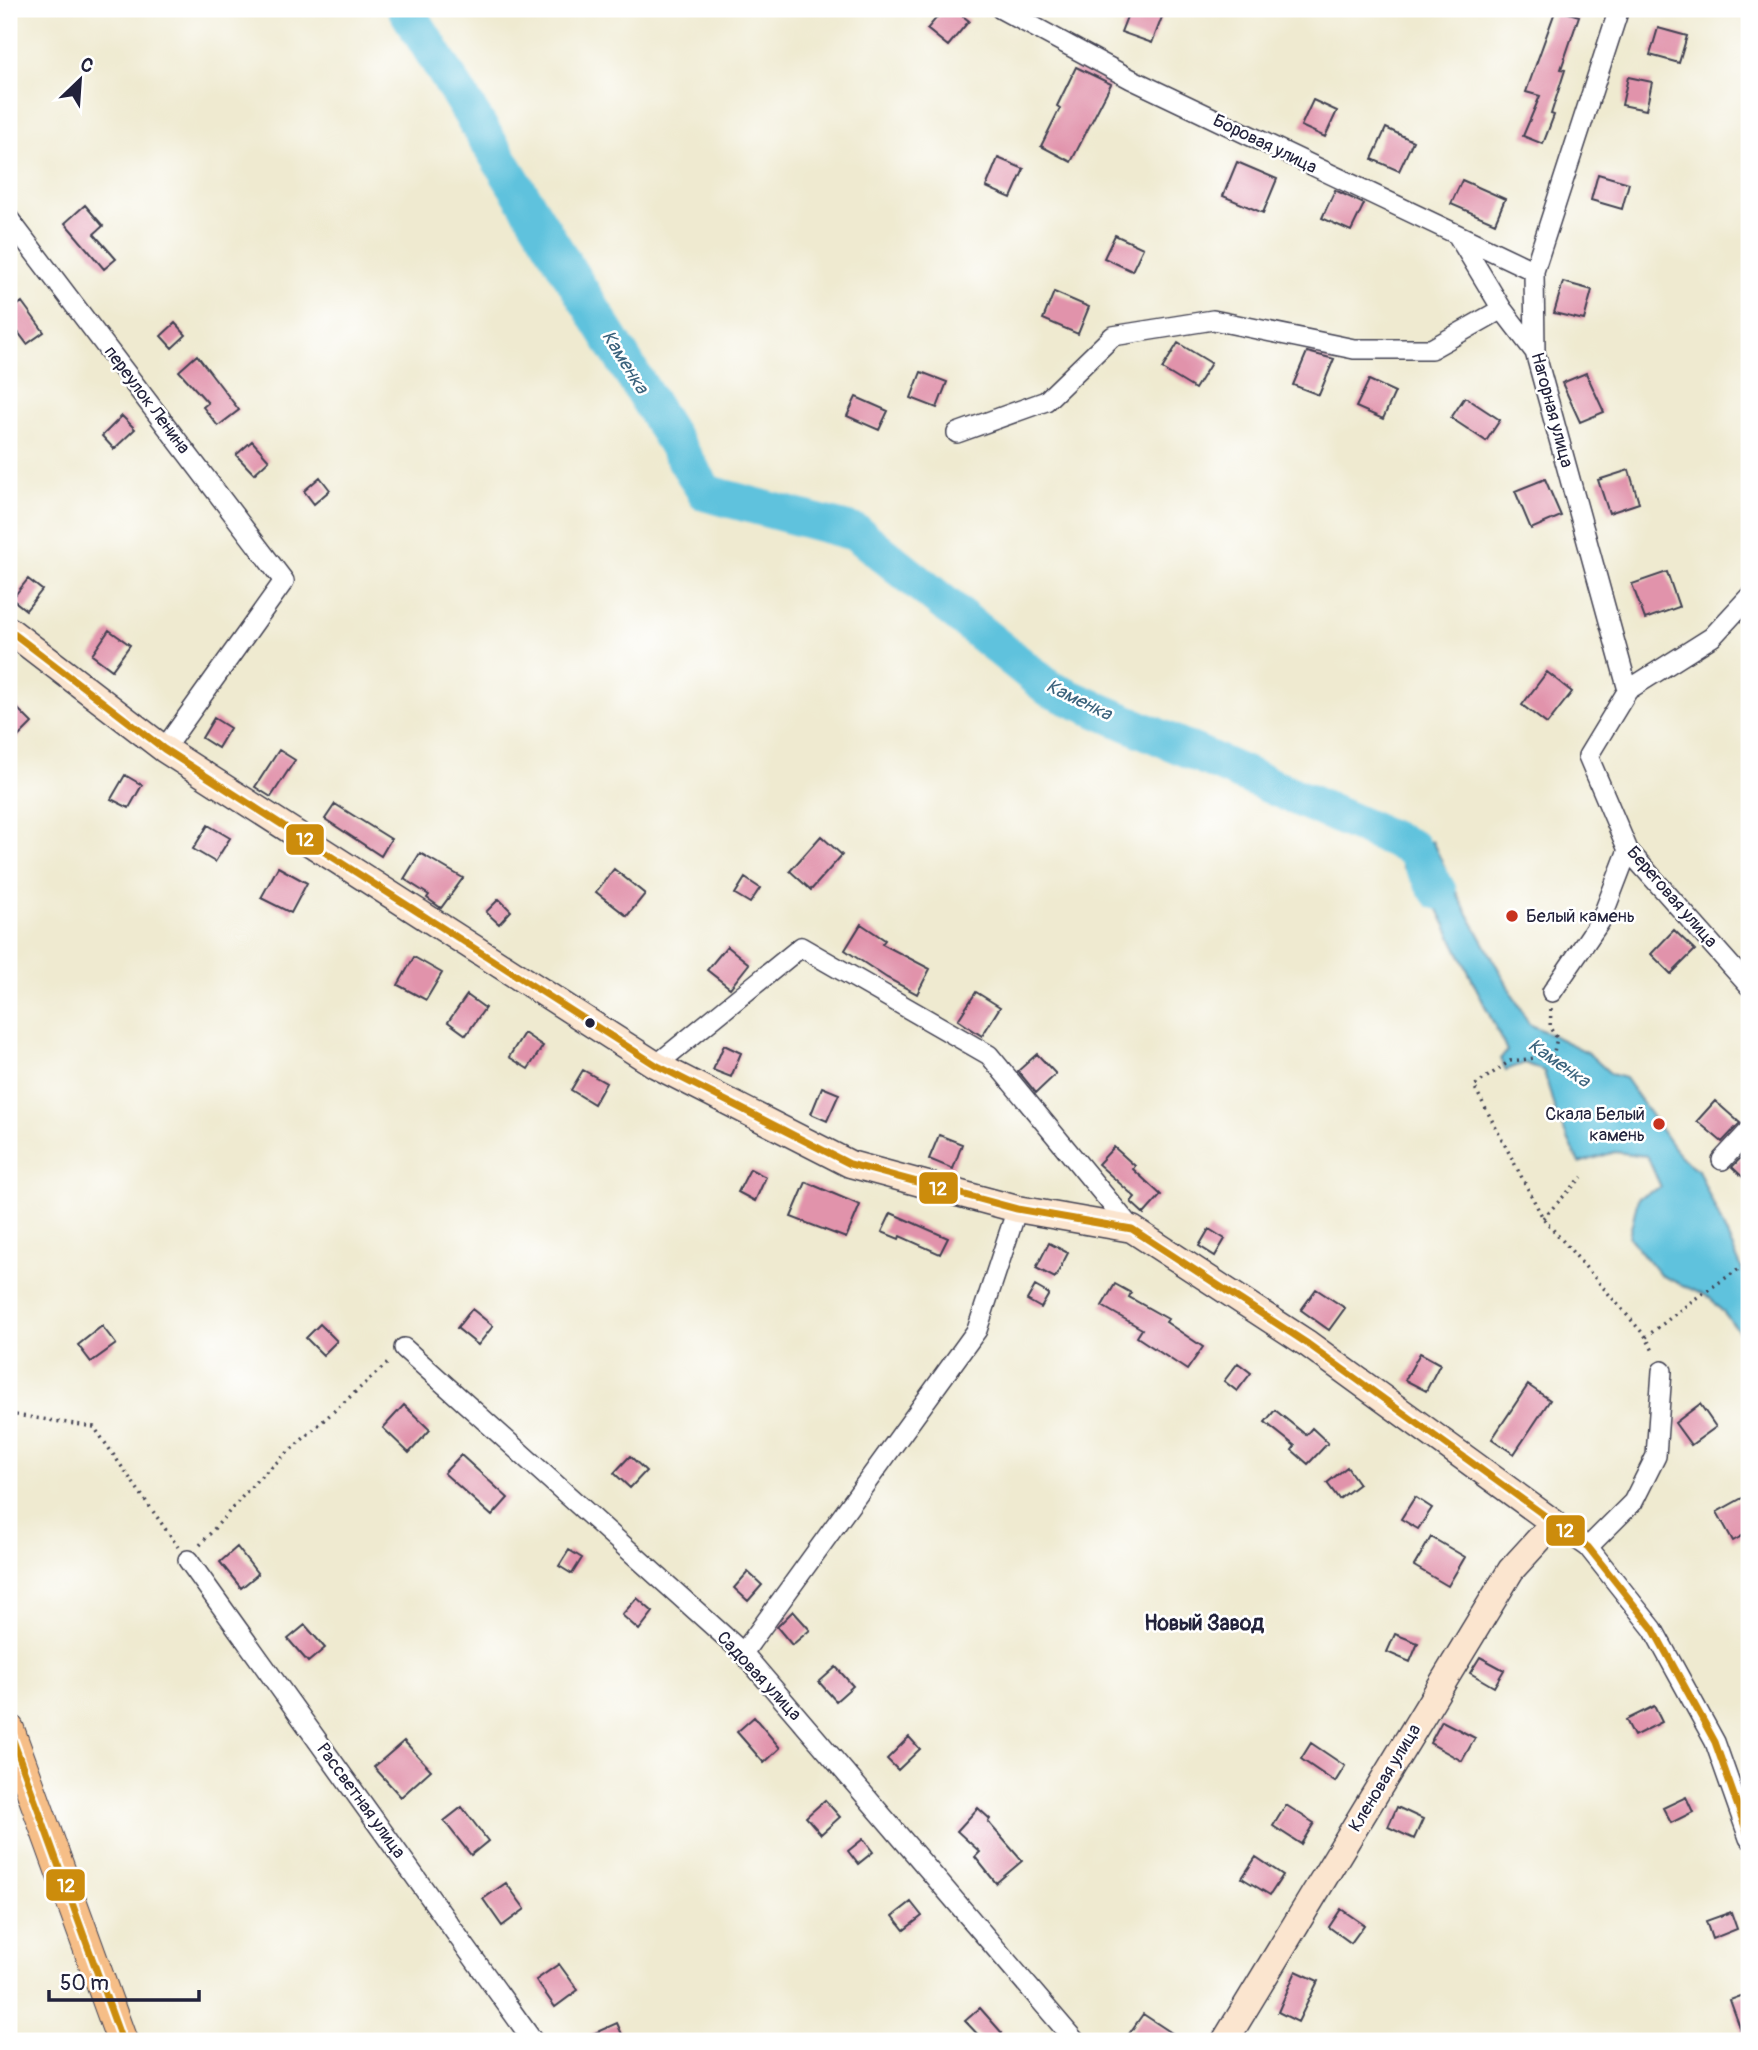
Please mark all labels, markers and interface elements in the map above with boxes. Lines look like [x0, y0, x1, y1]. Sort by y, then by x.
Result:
north arrow [46, 46, 116, 116]
text: С [76, 52, 97, 79]
street label: Боровая улица [1209, 109, 1321, 179]
water label: Каменка [596, 326, 654, 399]
street label: переулок Ленина [99, 341, 195, 459]
street label: Нагорная улица [1526, 350, 1578, 470]
water label: Каменка [1042, 674, 1117, 727]
line badge: 12 [285, 823, 325, 856]
text: 12 [296, 828, 314, 852]
street label: Береговая улица [1622, 841, 1722, 953]
place label: Белый камень [1526, 905, 1635, 928]
marker: Белый камень [1504, 908, 1520, 924]
unlabelled marker [583, 1016, 597, 1030]
water label: Каменка [1524, 1033, 1595, 1094]
place label: Скала Белый камень [1545, 1103, 1645, 1147]
marker: Скала Белый камень [1651, 1116, 1667, 1132]
line badge: 12 [918, 1171, 959, 1205]
text: 12 [929, 1177, 947, 1201]
line badge: 12 [1545, 1514, 1586, 1547]
text: 12 [1556, 1519, 1574, 1543]
district label: Новый Завод [1144, 1610, 1264, 1637]
street label: Садовая улица [712, 1626, 806, 1726]
street label: Кленовая улица [1344, 1720, 1426, 1836]
street label: Рассветная улица [311, 1739, 411, 1863]
line badge: 12 [45, 1868, 86, 1902]
text: 12 [57, 1874, 75, 1898]
scale bar [49, 1959, 200, 2003]
text: 50 m [60, 1970, 109, 1997]

